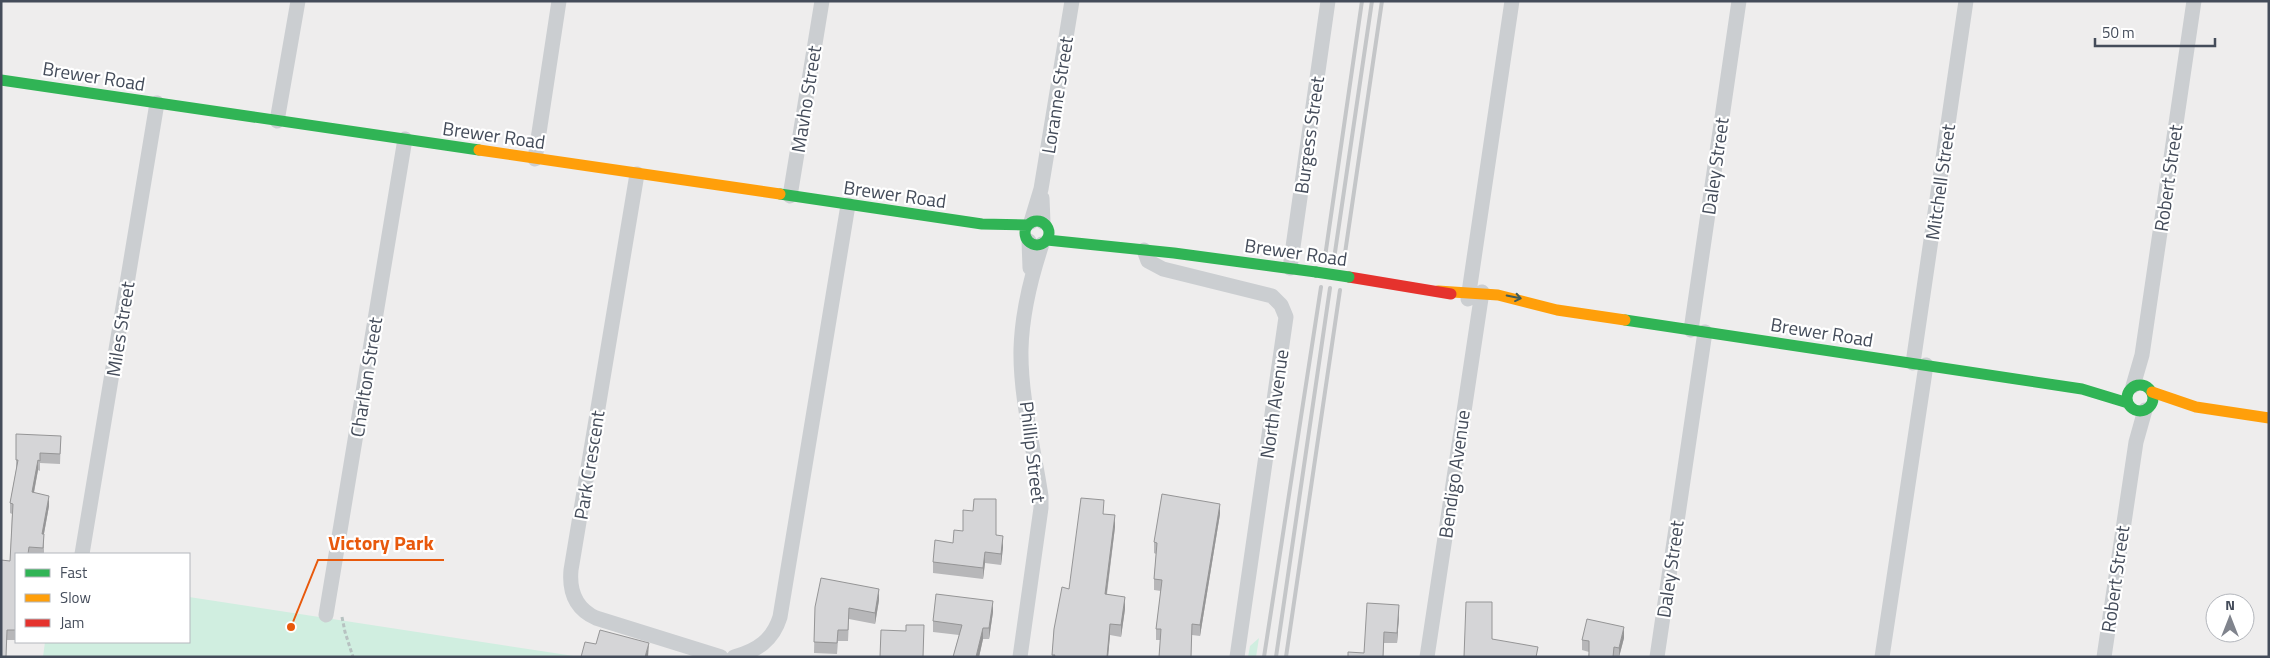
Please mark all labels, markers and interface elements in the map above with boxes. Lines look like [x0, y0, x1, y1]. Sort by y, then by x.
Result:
scale bar [2095, 15, 2215, 47]
text: 50 m [2102, 21, 2135, 44]
street label: Loranne Street [1033, 34, 1080, 156]
street label: Mavho Street [783, 43, 828, 154]
street label: Brewer Road [41, 53, 147, 98]
street label: Burgess Street [1286, 74, 1331, 196]
street label: Brewer Road [441, 113, 547, 156]
street label: Daley Street [1693, 115, 1736, 216]
street label: Mitchell Street [1917, 122, 1962, 242]
street label: Robert Street [2146, 122, 2189, 233]
street label: Brewer Road [842, 172, 948, 215]
street label: Brewer Road [1243, 230, 1349, 273]
street label: Miles Street [98, 279, 141, 379]
one-way arrow [1505, 293, 1521, 302]
street label: Brewer Road [1769, 309, 1875, 354]
street label: Charlton Street [342, 315, 389, 439]
street label: North Avenue [1252, 348, 1296, 460]
street label: Phillip Street [1013, 400, 1054, 505]
street label: Park Crescent [566, 408, 611, 522]
street label: Bendigo Avenue [1430, 408, 1477, 540]
street label: Daley Street [1648, 518, 1691, 619]
street label: Robert Street [2093, 523, 2136, 634]
callout: Victory Park [318, 525, 444, 560]
text: Victory Park [328, 527, 434, 558]
legend [15, 553, 190, 643]
text: Fast [60, 561, 88, 584]
text: Slow [60, 586, 91, 609]
north arrow [2205, 593, 2255, 643]
text: N [2225, 594, 2235, 615]
text: Jam [60, 611, 84, 634]

